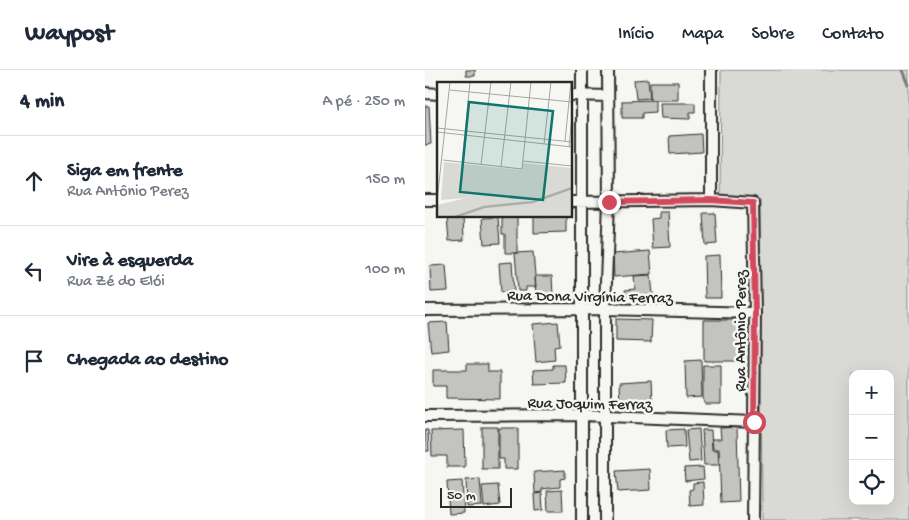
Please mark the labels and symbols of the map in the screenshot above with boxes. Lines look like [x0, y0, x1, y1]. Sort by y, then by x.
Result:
inset map [437, 82, 573, 218]
route end [598, 191, 621, 214]
street label: Rua Antônio Perez [733, 269, 752, 392]
street label: Rua Dona Virgínia Ferraz [507, 288, 674, 309]
street label: Rua Joquim Ferraz [527, 395, 653, 416]
route start [743, 411, 766, 434]
scale bar [440, 485, 513, 508]

